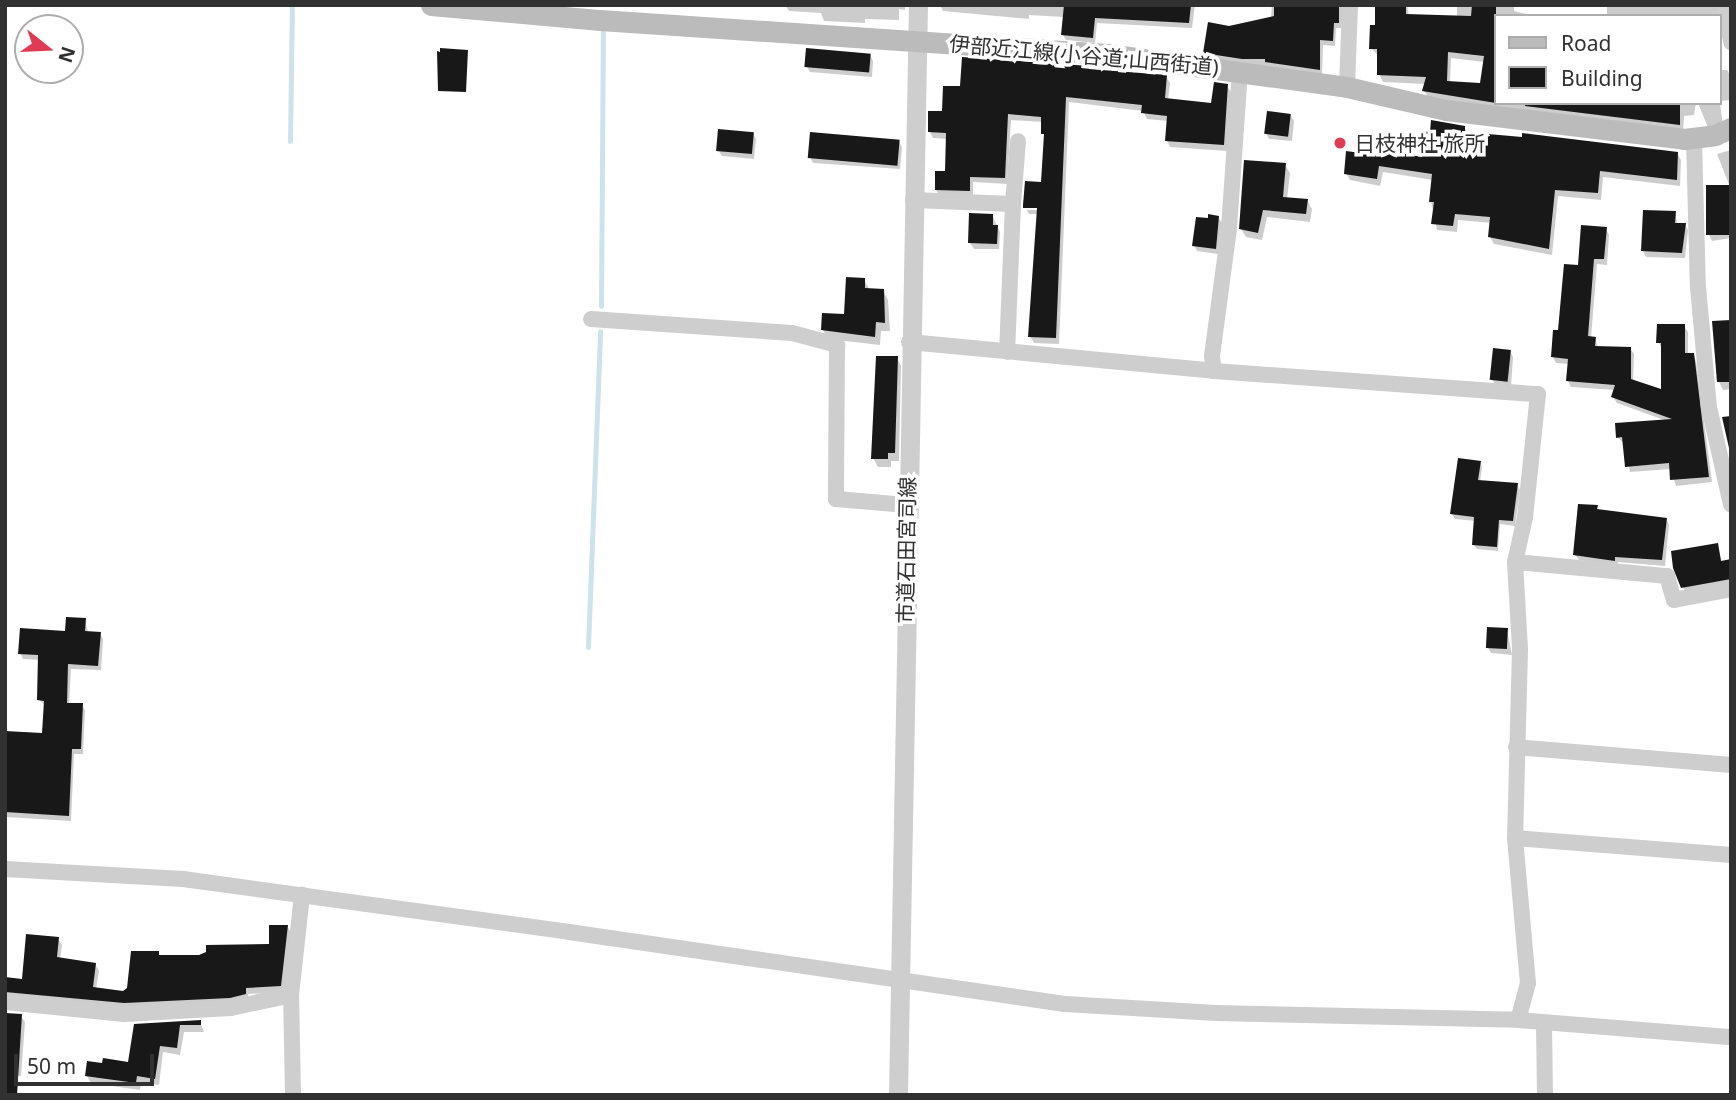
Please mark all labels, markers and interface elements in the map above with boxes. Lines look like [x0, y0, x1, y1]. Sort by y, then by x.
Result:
north arrow [14, 14, 84, 84]
legend [1494, 14, 1722, 105]
text: Road [1561, 29, 1611, 57]
street label: 伊部近江線(小谷道;山西街道) [948, 31, 1220, 79]
text: N [52, 43, 82, 66]
text: Building [1561, 64, 1643, 92]
place label: 日枝神社 旅所 [1354, 130, 1485, 156]
marker: 日枝神社 旅所 [1332, 135, 1348, 151]
street label: 市道石田宮司線 [892, 476, 920, 624]
scale bar [18, 1040, 158, 1084]
text: 50 m [27, 1052, 76, 1080]

